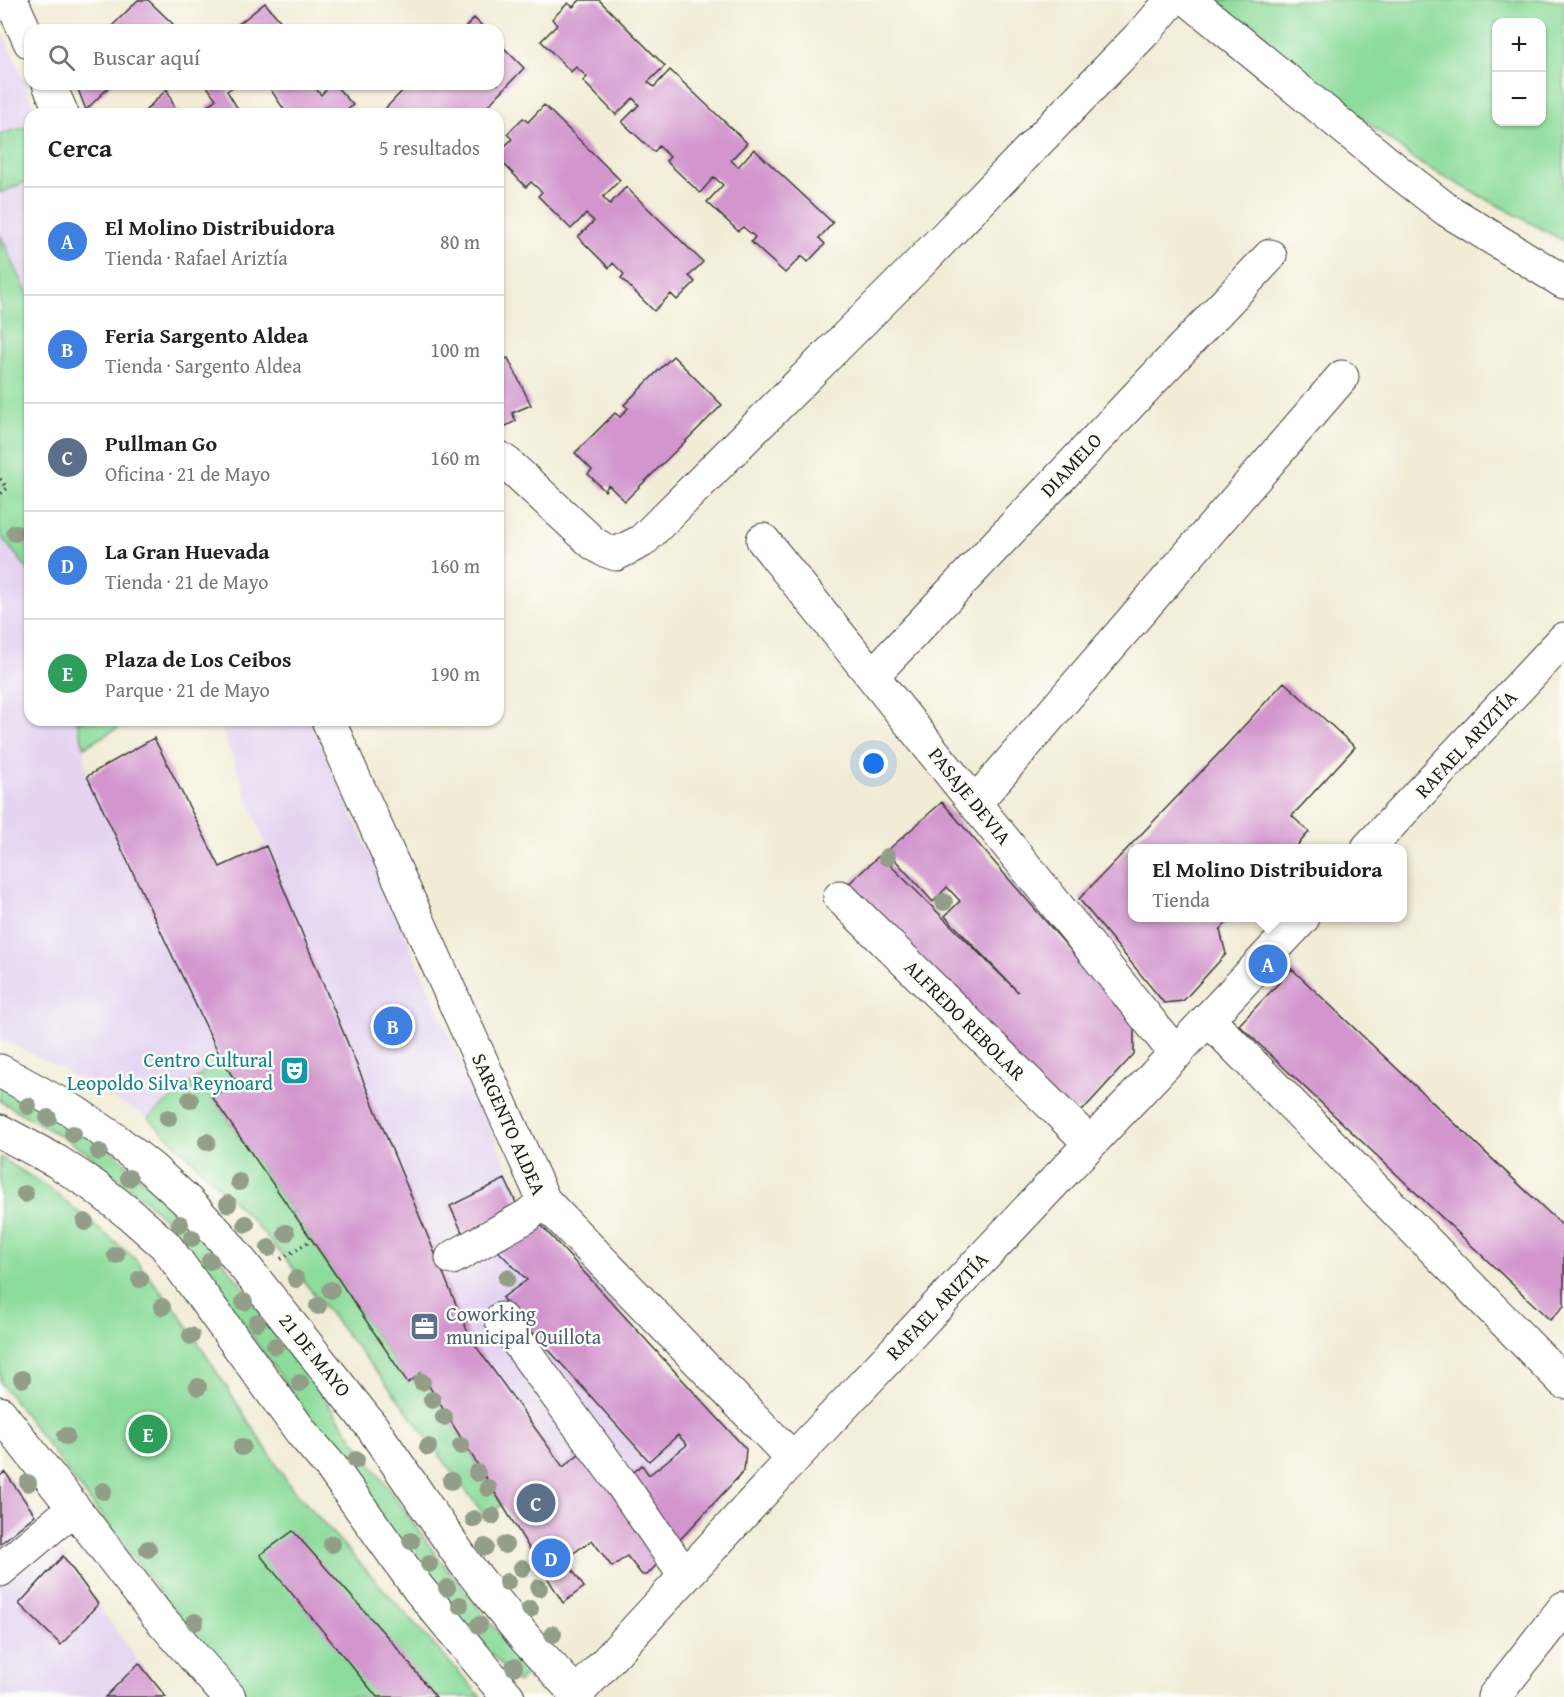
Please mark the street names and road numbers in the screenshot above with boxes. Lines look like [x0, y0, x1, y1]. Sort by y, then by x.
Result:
street label: DIAMELO [1033, 426, 1108, 503]
street label: RAFAEL ARIZTÍA [1408, 683, 1523, 804]
street label: PASAJE DEVIA [922, 741, 1019, 851]
street label: ALFREDO REBOLAR [898, 953, 1033, 1087]
street label: SARGENTO ALDEA [465, 1048, 554, 1199]
street label: RAFAEL ARIZTÍA [879, 1245, 994, 1366]
street label: 21 DE MAYO [273, 1307, 358, 1403]

